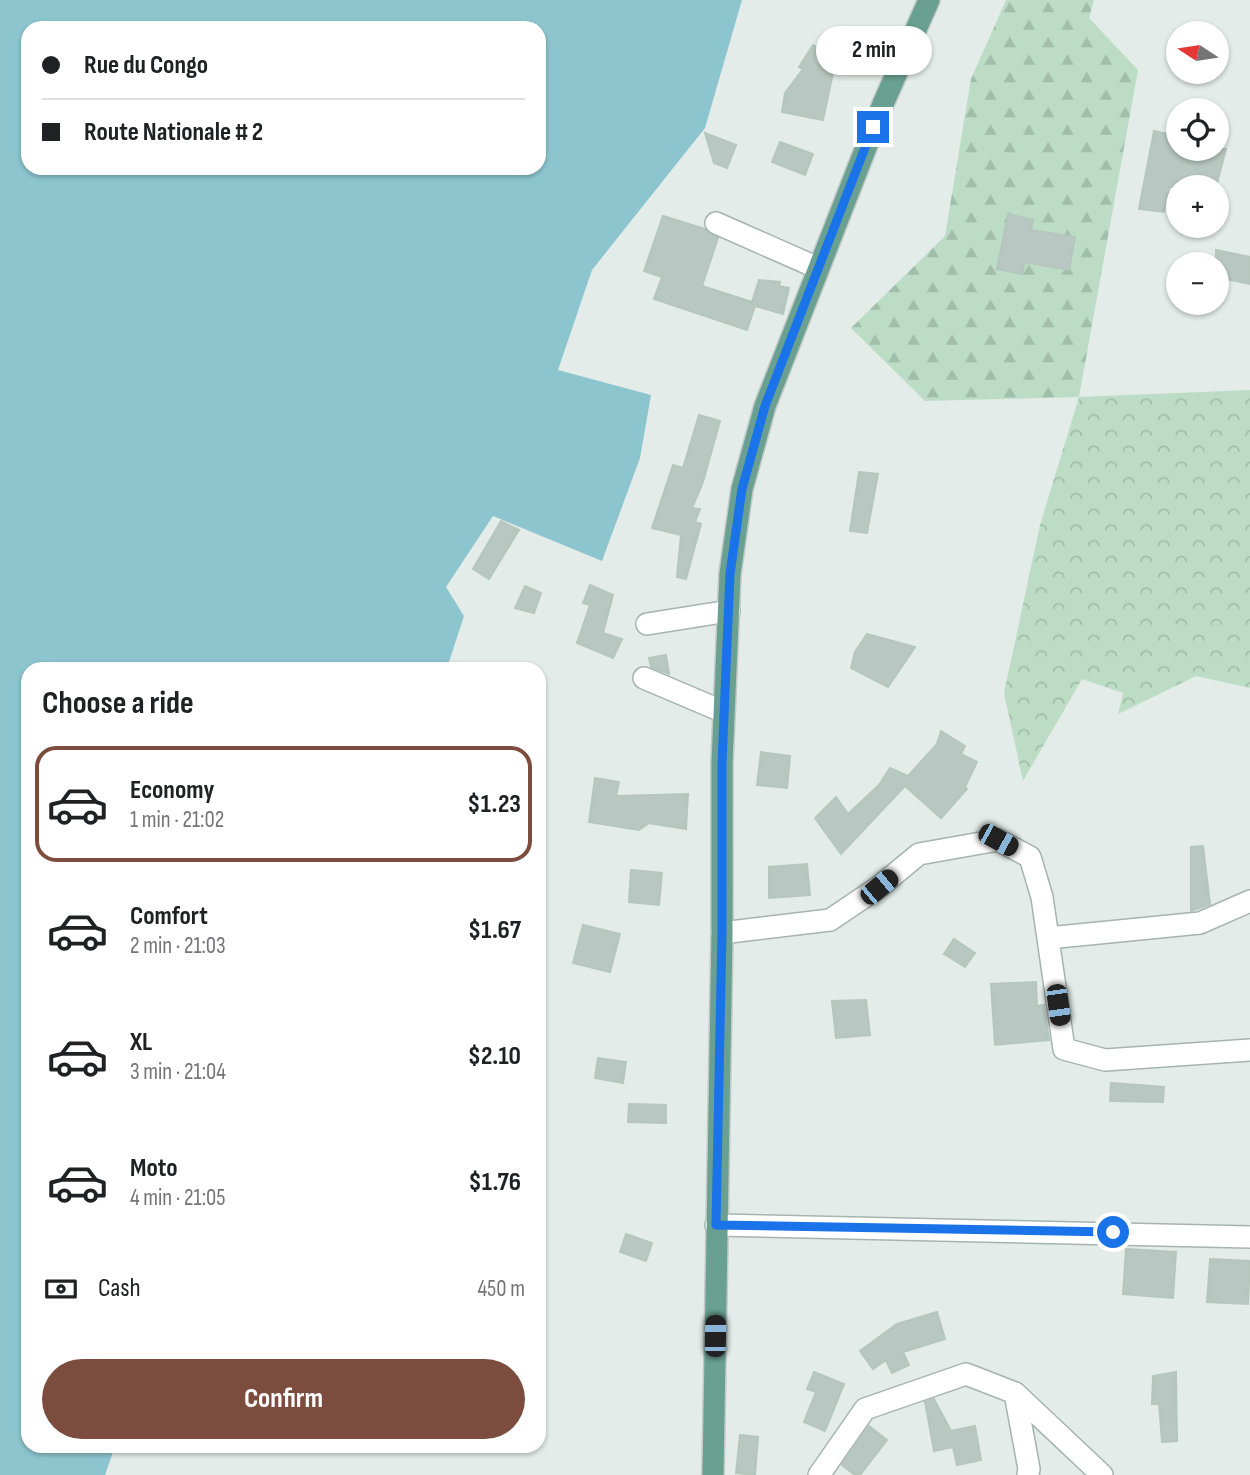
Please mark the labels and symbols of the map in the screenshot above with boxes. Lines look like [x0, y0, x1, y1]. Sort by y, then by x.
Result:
north arrow [1166, 21, 1228, 84]
callout: 2 min [815, 25, 931, 74]
route end [857, 111, 889, 143]
car [975, 821, 1022, 859]
car [857, 865, 902, 909]
car [1045, 983, 1072, 1027]
route start [1097, 1216, 1129, 1248]
car [705, 1315, 726, 1357]

